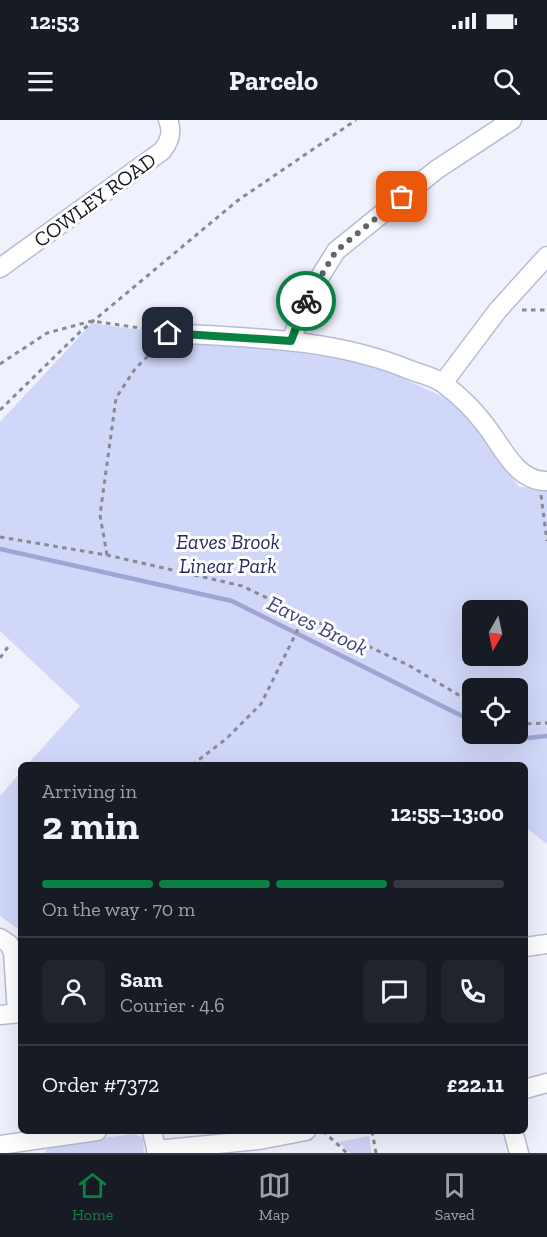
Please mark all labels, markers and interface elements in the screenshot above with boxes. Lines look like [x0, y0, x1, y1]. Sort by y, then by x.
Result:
text: 12:53 [30, 8, 79, 35]
icon: menu [24, 65, 57, 98]
text: Parcelo [229, 65, 318, 97]
icon: search [490, 65, 523, 98]
street label: COWLEY ROAD [29, 147, 161, 252]
pin [376, 171, 427, 222]
icon: bag [385, 180, 418, 213]
courier [276, 271, 336, 331]
icon: bike [290, 285, 323, 318]
pin [142, 307, 193, 358]
icon: home [151, 316, 184, 349]
park label: Eaves Brook Linear Park [176, 529, 280, 578]
water label: Eaves Brook [263, 589, 373, 662]
north arrow [462, 600, 528, 666]
map controls [462, 600, 528, 744]
button: locate [462, 678, 528, 744]
text: Arriving in [42, 779, 137, 803]
text: 12:55–13:00 [391, 800, 504, 827]
text: 2 min [42, 802, 139, 849]
text: On the way · 70 m [42, 897, 195, 921]
button: person [42, 960, 105, 1023]
button: chat [363, 960, 426, 1023]
button: phone [441, 960, 504, 1023]
text: Sam [120, 966, 163, 993]
text: Courier · 4.6 [120, 993, 225, 1017]
text: Order #7372 [42, 1071, 159, 1098]
text: £22.11 [447, 1071, 504, 1098]
tab: Home [72, 1169, 113, 1224]
tab: Map [258, 1169, 291, 1224]
tab: Saved [435, 1169, 475, 1224]

